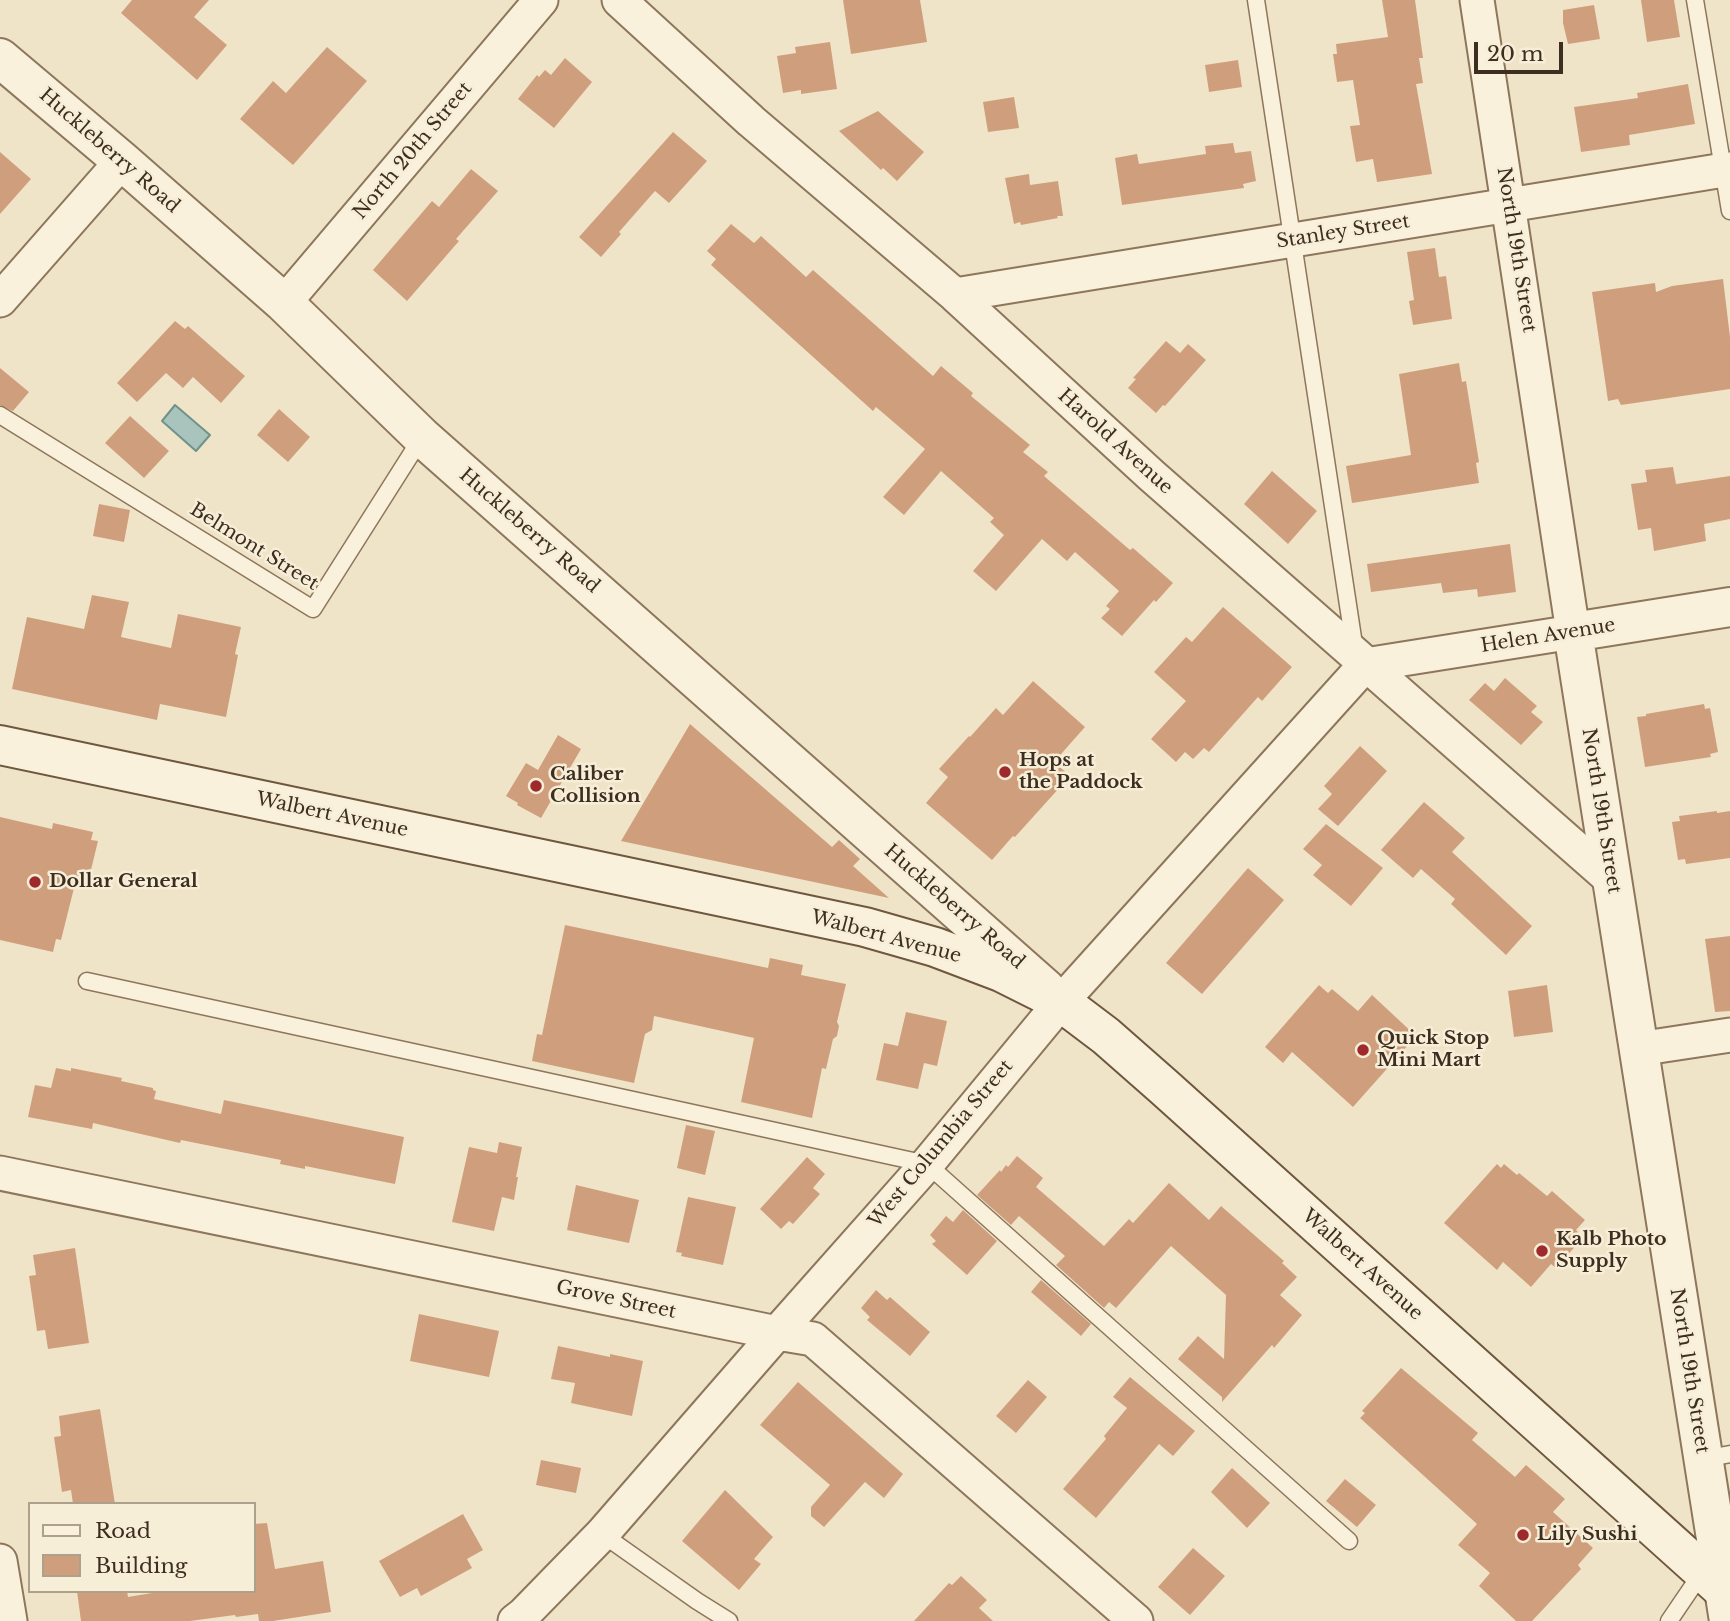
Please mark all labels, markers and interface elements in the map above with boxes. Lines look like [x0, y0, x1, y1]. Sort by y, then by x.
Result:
scale bar [1478, 28, 1567, 72]
text: 20 m [1487, 41, 1544, 67]
street label: North 20th Street [349, 78, 477, 224]
street label: Huckleberry Road [34, 84, 184, 218]
street label: North 19th Street [1492, 166, 1540, 334]
street label: Stanley Street [1275, 210, 1411, 254]
street label: Harold Avenue [1053, 385, 1177, 499]
street label: Huckleberry Road [454, 464, 604, 598]
street label: Belmont Street [185, 498, 323, 596]
street label: Helen Avenue [1479, 614, 1617, 658]
street label: North 19th Street [1577, 727, 1625, 895]
place label: Hops at the Paddock [1019, 750, 1143, 794]
place label: Caliber Collision [550, 764, 641, 808]
marker: Hops at the Paddock [997, 764, 1013, 780]
marker: Caliber Collision [528, 778, 544, 794]
street label: Walbert Avenue [254, 788, 410, 842]
street label: Huckleberry Road [879, 840, 1029, 974]
place label: Dollar General [49, 871, 198, 893]
marker: Dollar General [27, 874, 43, 890]
street label: Walbert Avenue [808, 906, 964, 968]
place label: Quick Stop Mini Mart [1377, 1028, 1489, 1072]
marker: Quick Stop Mini Mart [1355, 1042, 1371, 1058]
street label: West Columbia Street [864, 1055, 1018, 1233]
street label: Walbert Avenue [1297, 1205, 1427, 1325]
place label: Kalb Photo Supply [1556, 1229, 1667, 1273]
marker: Kalb Photo Supply [1534, 1243, 1550, 1259]
street label: Grove Street [554, 1276, 678, 1324]
street label: North 19th Street [1665, 1287, 1713, 1455]
legend [28, 1502, 256, 1593]
text: Road [95, 1518, 151, 1544]
place label: Lily Sushi [1537, 1524, 1637, 1546]
marker: Lily Sushi [1515, 1527, 1531, 1543]
text: Building [95, 1553, 187, 1579]

